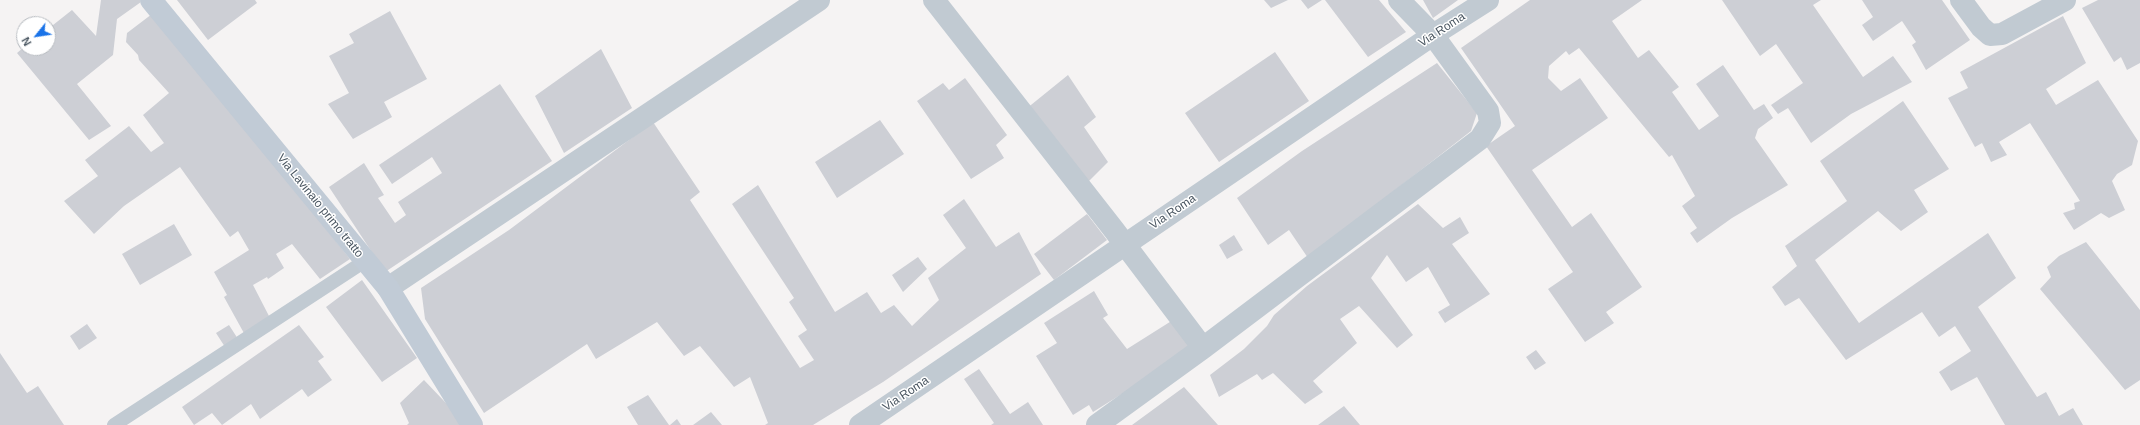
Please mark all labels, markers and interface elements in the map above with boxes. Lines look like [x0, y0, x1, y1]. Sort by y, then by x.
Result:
street label: Via Roma [1416, 10, 1468, 50]
north arrow [16, 16, 56, 56]
text: N [19, 35, 34, 48]
street label: Via Lavinaio primo tratto [274, 151, 366, 261]
street label: Via Roma [1147, 191, 1199, 233]
street label: Via Roma [880, 373, 932, 415]

